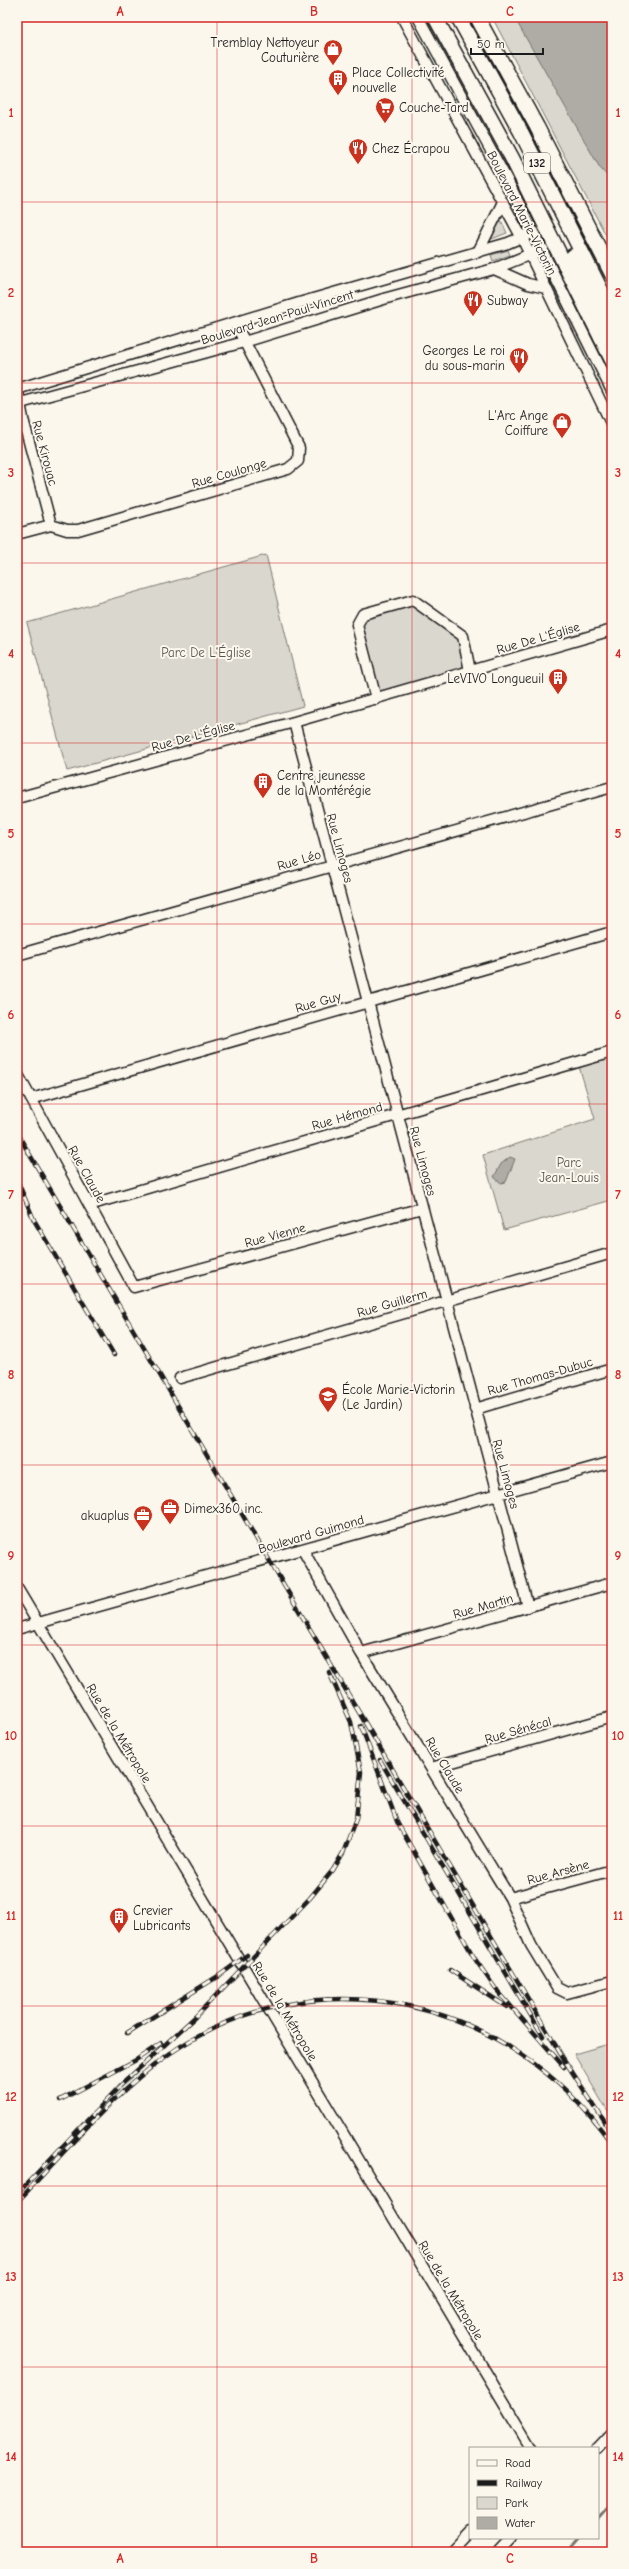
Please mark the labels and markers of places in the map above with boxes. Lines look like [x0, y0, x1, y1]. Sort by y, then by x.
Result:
place label: Tremblay Nettoyeur Couturière [211, 35, 320, 65]
shop icon: Tremblay Nettoyeur Couturière [322, 38, 344, 66]
place label: Place Collectivité nouvelle [352, 65, 445, 95]
building icon: Place Collectivité nouvelle [327, 68, 349, 96]
supermarket icon: Couche-Tard [374, 96, 396, 124]
place label: Couche-Tard [399, 100, 469, 115]
restaurant icon: Chez Écrapou [347, 137, 369, 165]
place label: Chez Écrapou [372, 140, 450, 156]
restaurant icon: Subway [462, 289, 484, 317]
place label: Subway [487, 293, 528, 308]
place label: Georges Le roi du sous-marin [422, 343, 505, 373]
restaurant icon: Georges Le roi du sous-marin [508, 346, 530, 374]
place label: L'Arc Ange Coiffure [488, 408, 548, 438]
shop icon: L'Arc Ange Coiffure [551, 411, 573, 439]
building icon: LeVIVO Longueuil [547, 667, 569, 695]
place label: LeVIVO Longueuil [447, 671, 544, 686]
place label: Centre jeunesse de la Montérégie [277, 768, 372, 798]
building icon: Centre jeunesse de la Montérégie [252, 771, 274, 799]
place label: École Marie-Victorin (Le Jardin) [342, 1381, 455, 1412]
school or university icon: École Marie-Victorin (Le Jardin) [317, 1385, 339, 1413]
office icon: Dimex360 inc. [159, 1497, 181, 1525]
place label: Dimex360 inc. [184, 1501, 263, 1516]
office icon: akuaplus [132, 1504, 154, 1532]
place label: akuaplus [81, 1508, 129, 1523]
place label: Crevier Lubricants [133, 1903, 190, 1933]
building icon: Crevier Lubricants [108, 1906, 130, 1934]

